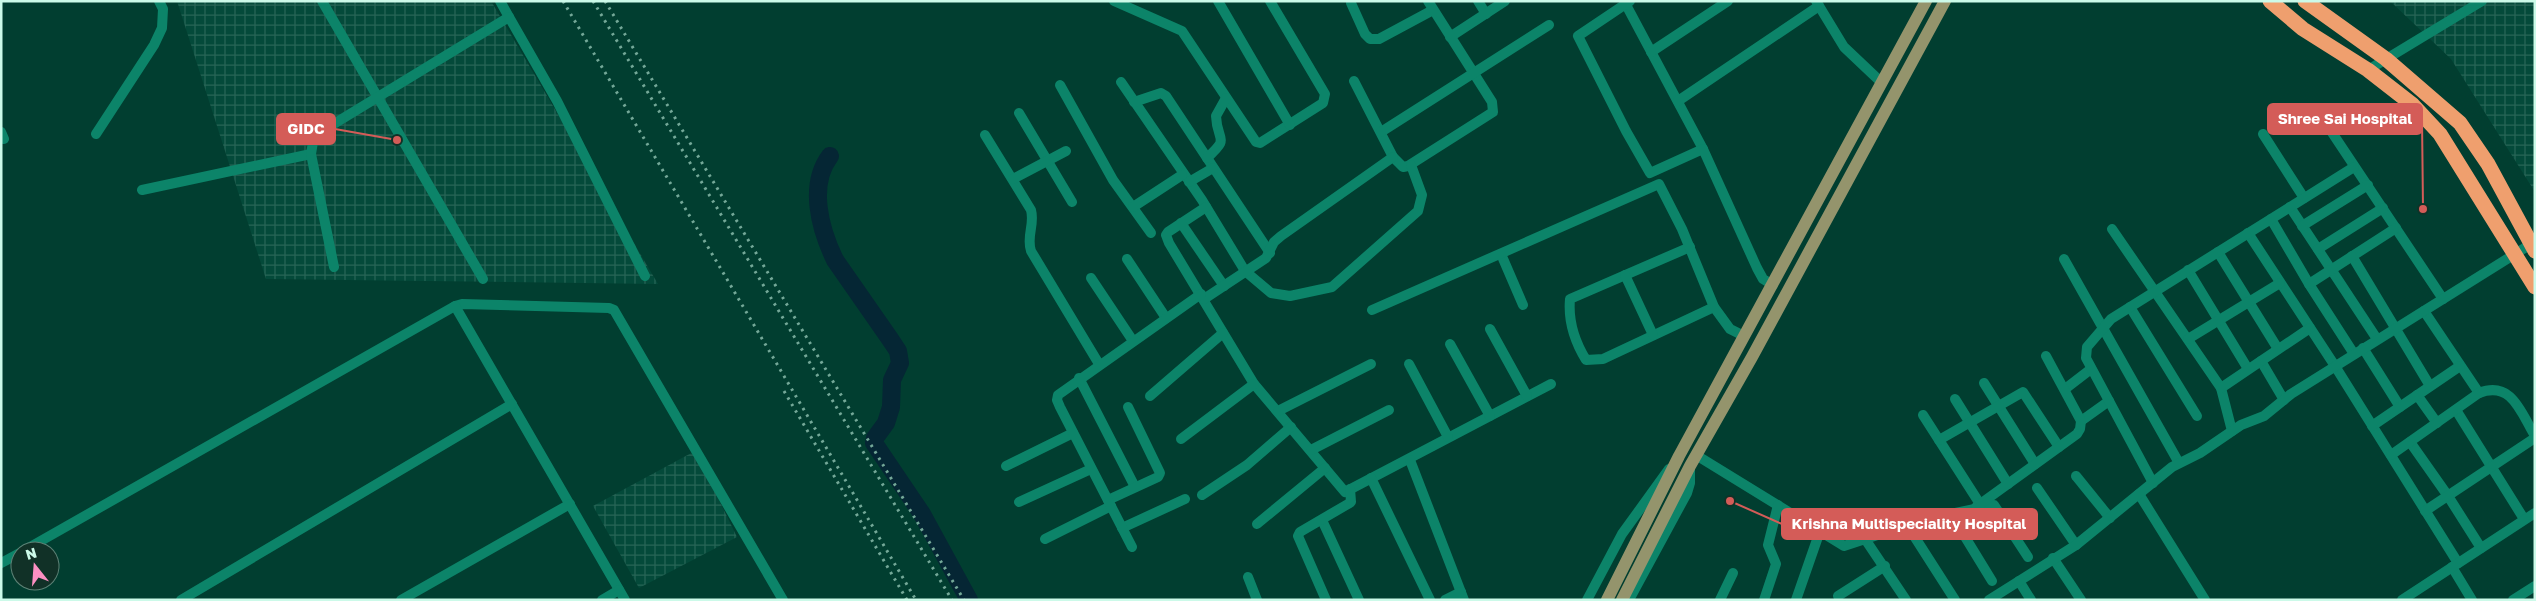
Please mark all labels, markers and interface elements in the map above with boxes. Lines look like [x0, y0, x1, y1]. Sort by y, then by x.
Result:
callout: Shree Sai Hospital [2268, 104, 2422, 134]
text: Shree Sai Hospital [2278, 109, 2412, 127]
callout: GIDC [277, 114, 335, 144]
text: GIDC [287, 119, 325, 137]
callout: Krishna Multispeciality Hospital [1782, 509, 2037, 539]
text: Krishna Multispeciality Hospital [1792, 514, 2026, 532]
north arrow [10, 541, 60, 591]
text: N [23, 543, 39, 563]

